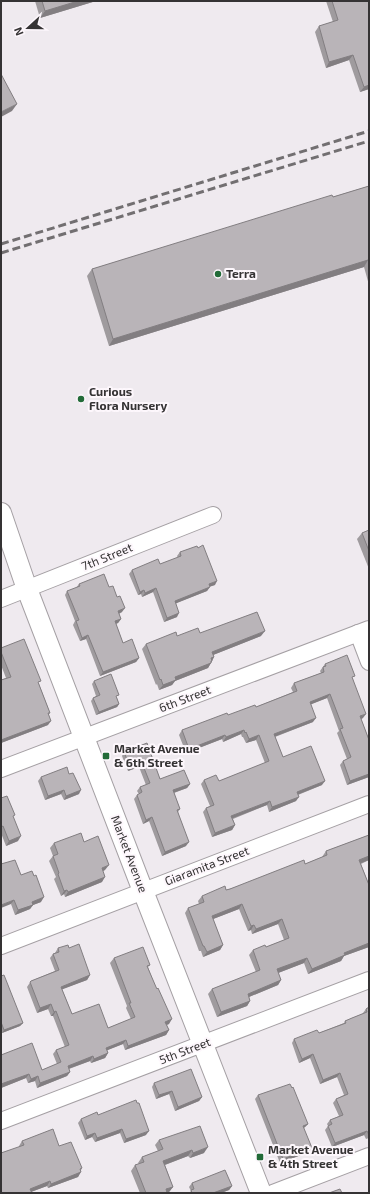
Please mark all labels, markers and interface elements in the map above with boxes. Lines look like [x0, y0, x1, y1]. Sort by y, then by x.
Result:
north arrow [8, 8, 48, 48]
text: N [11, 26, 26, 38]
place label: Terra [226, 266, 256, 280]
marker: Terra [213, 269, 223, 279]
place label: Curious Flora Nursery [89, 384, 167, 413]
marker: Curious Flora Nursery [76, 394, 86, 404]
street label: 7th Street [79, 539, 135, 573]
street label: 6th Street [157, 682, 213, 714]
place label: Market Avenue & 6th Street [114, 741, 200, 769]
marker: Market Avenue & 6th Street [101, 751, 111, 761]
street label: Market Avenue [109, 813, 151, 894]
street label: Giaramita Street [163, 842, 251, 888]
street label: 5th Street [157, 1034, 213, 1066]
place label: Market Avenue & 4th Street [268, 1142, 354, 1170]
marker: Market Avenue & 4th Street [255, 1152, 265, 1162]

